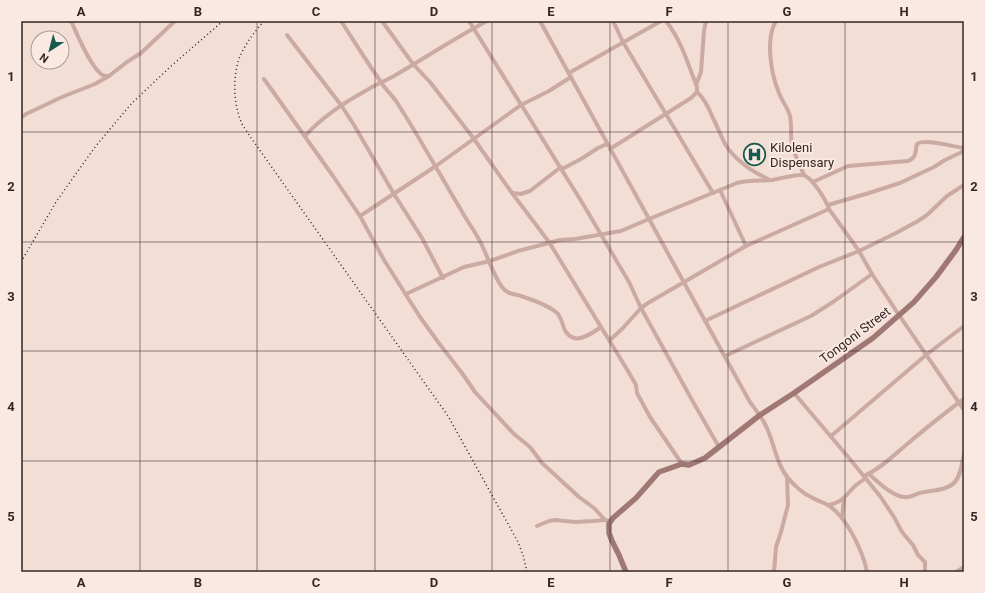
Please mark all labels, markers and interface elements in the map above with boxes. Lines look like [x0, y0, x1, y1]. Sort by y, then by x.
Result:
text: A [77, 4, 86, 19]
text: B [194, 4, 202, 19]
text: C [312, 4, 321, 19]
text: D [430, 4, 438, 19]
text: E [547, 4, 555, 19]
text: F [665, 4, 673, 19]
text: G [783, 4, 792, 19]
text: H [899, 4, 909, 19]
north arrow [30, 30, 70, 70]
text: N [37, 50, 51, 65]
text: 1 [7, 69, 15, 84]
text: 1 [970, 69, 978, 84]
place label: Kiloleni Dispensary [770, 140, 834, 170]
hospital icon: Kiloleni Dispensary [742, 141, 768, 167]
text: 2 [7, 179, 15, 194]
text: 2 [970, 179, 978, 194]
text: 3 [7, 289, 15, 304]
text: 3 [970, 289, 978, 304]
street label: Tongoni Street [817, 304, 893, 366]
text: 4 [7, 399, 15, 414]
text: 4 [970, 399, 978, 414]
text: 5 [7, 509, 15, 524]
text: 5 [970, 509, 978, 524]
text: A [77, 575, 86, 590]
text: B [194, 575, 202, 590]
text: C [312, 575, 321, 590]
text: D [430, 575, 438, 590]
text: E [547, 575, 555, 590]
text: F [665, 575, 673, 590]
text: G [783, 575, 792, 590]
text: H [899, 575, 909, 590]

